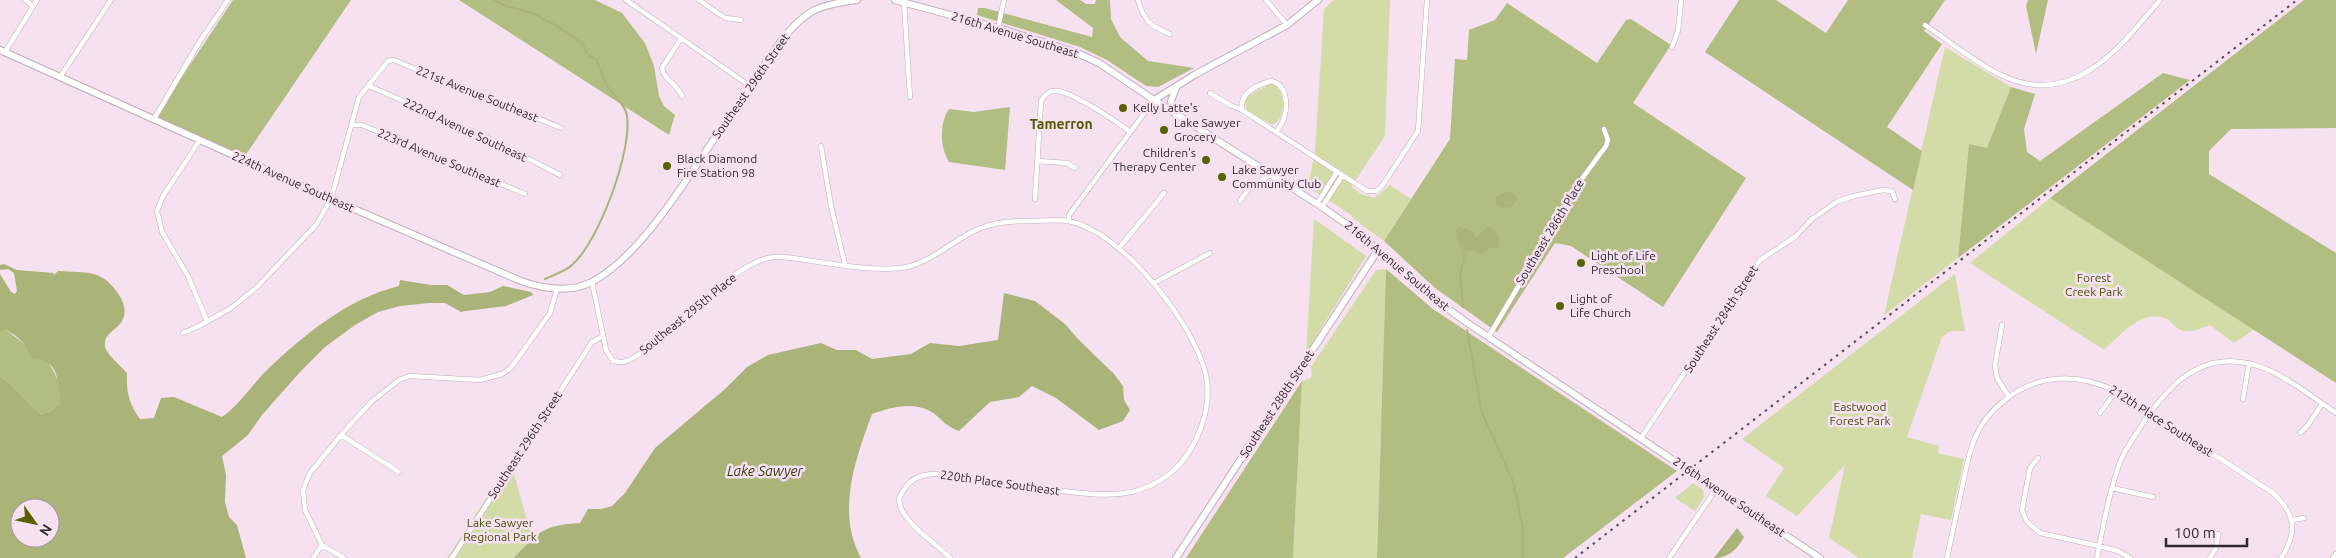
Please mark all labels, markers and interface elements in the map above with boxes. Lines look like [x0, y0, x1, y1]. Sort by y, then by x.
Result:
street label: 216th Avenue Southeast [950, 9, 1081, 60]
street label: Southeast 296th Street [709, 30, 792, 141]
street label: 221st Avenue Southeast [414, 63, 540, 124]
street label: 222nd Avenue Southeast [401, 95, 529, 164]
place label: Kelly Latte's [1133, 101, 1198, 114]
marker: Kelly Latte's [1117, 102, 1129, 114]
district label: Tamerron [1029, 116, 1093, 132]
place label: Lake Sawyer Grocery [1174, 116, 1241, 143]
marker: Lake Sawyer Grocery [1158, 124, 1170, 136]
street label: 223rd Avenue Southeast [376, 126, 503, 189]
place label: Children's Therapy Center [1113, 146, 1196, 173]
street label: 224th Avenue Southeast [230, 149, 357, 214]
place label: Black Diamond Fire Station 98 [677, 152, 757, 179]
marker: Children's Therapy Center [1200, 154, 1212, 166]
marker: Black Diamond Fire Station 98 [661, 160, 673, 172]
place label: Lake Sawyer Community Club [1232, 163, 1321, 190]
marker: Lake Sawyer Community Club [1216, 171, 1228, 183]
street label: Southeast 286th Place [1513, 177, 1586, 287]
street label: 216th Avenue Southeast [1342, 218, 1452, 313]
place label: Light of Life Preschool [1591, 249, 1656, 276]
marker: Light of Life Preschool [1575, 257, 1587, 269]
street label: Southeast 284th Street [1681, 262, 1760, 375]
street label: Southeast 295th Place [637, 271, 739, 357]
park label: Forest Creek Park [2065, 271, 2123, 298]
place label: Light of Life Church [1570, 292, 1631, 319]
marker: Light of Life Church [1554, 300, 1566, 312]
street label: Southeast 288th Street [1237, 347, 1316, 460]
street label: 212th Place Southeast [2107, 382, 2216, 459]
street label: Southeast 296th Street [485, 388, 564, 501]
park label: Eastwood Forest Park [1830, 400, 1891, 427]
street label: 216th Avenue Southeast [1671, 454, 1788, 539]
water label: Lake Sawyer [727, 463, 804, 479]
street label: 220th Place Southeast [940, 468, 1061, 497]
north arrow [10, 498, 60, 548]
park label: Lake Sawyer Regional Park [463, 516, 537, 543]
scale bar [2166, 516, 2247, 548]
text: N [36, 521, 55, 539]
text: 100 m [2174, 524, 2216, 541]

